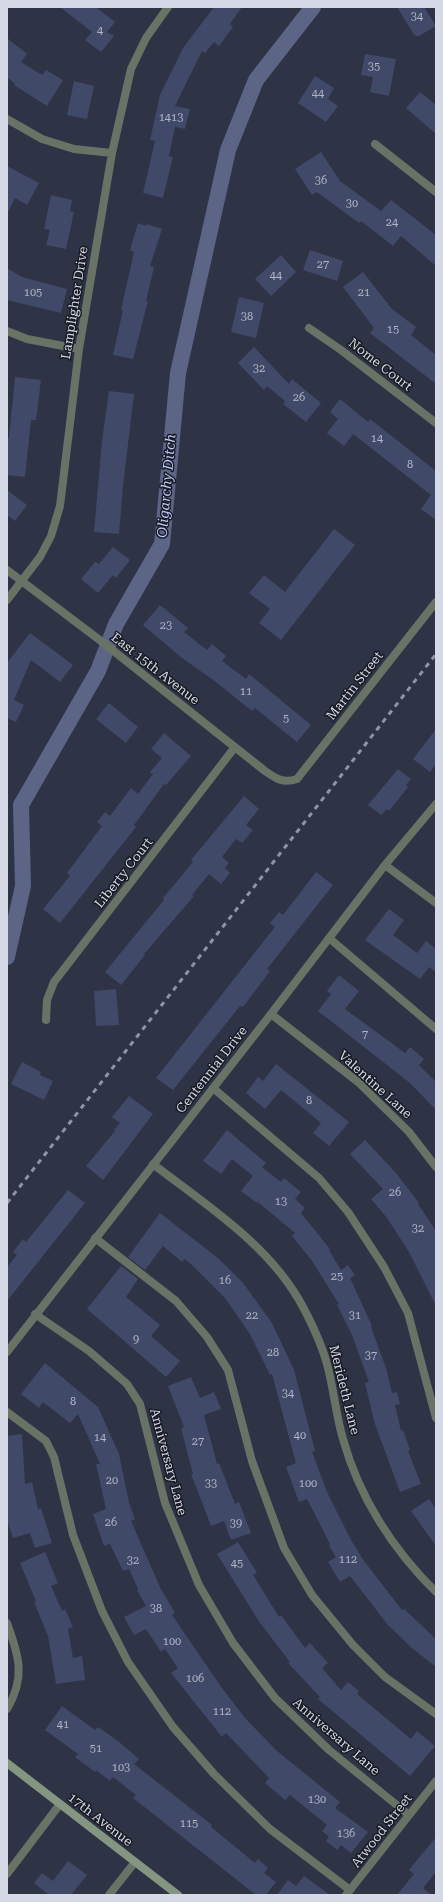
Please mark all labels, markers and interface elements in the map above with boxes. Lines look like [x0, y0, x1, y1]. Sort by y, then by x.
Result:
house number: 34 [411, 10, 423, 24]
house number: 4 [97, 24, 103, 38]
house number: 35 [368, 60, 380, 74]
house number: 44 [312, 87, 324, 101]
house number: 1413 [159, 111, 183, 125]
house number: 36 [315, 174, 327, 188]
house number: 30 [346, 197, 358, 211]
house number: 24 [386, 216, 398, 230]
street label: Lamplighter Drive [58, 246, 92, 360]
house number: 27 [317, 258, 329, 272]
house number: 44 [270, 269, 282, 283]
house number: 105 [24, 286, 42, 300]
house number: 21 [358, 286, 370, 300]
house number: 38 [241, 310, 253, 324]
house number: 15 [387, 323, 399, 337]
street label: Nome Court [345, 335, 415, 395]
house number: 32 [253, 362, 265, 376]
house number: 26 [293, 391, 305, 405]
house number: 14 [371, 432, 383, 446]
water label: Oligarchy Ditch [154, 433, 180, 539]
house number: 8 [407, 458, 413, 472]
house number: 23 [160, 619, 172, 633]
street label: East 15th Avenue [108, 630, 202, 708]
street label: Martin Street [323, 649, 387, 723]
house number: 11 [240, 685, 252, 699]
house number: 5 [283, 712, 289, 726]
street label: Liberty Court [92, 835, 156, 911]
street label: Centennial Drive [173, 1023, 251, 1117]
house number: 7 [362, 1028, 368, 1042]
street label: Valentine Lane [335, 1048, 415, 1122]
house number: 8 [306, 1094, 312, 1108]
house number: 26 [389, 1186, 401, 1200]
house number: 13 [275, 1195, 287, 1209]
house number: 32 [412, 1222, 424, 1236]
house number: 25 [331, 1270, 343, 1284]
house number: 16 [219, 1274, 231, 1288]
house number: 22 [246, 1309, 258, 1323]
house number: 31 [349, 1309, 361, 1323]
house number: 9 [133, 1333, 139, 1347]
street label: Merideth Lane [325, 1344, 363, 1436]
house number: 28 [267, 1346, 279, 1360]
house number: 37 [365, 1349, 377, 1363]
house number: 34 [282, 1387, 294, 1401]
house number: 8 [70, 1395, 76, 1409]
street label: Anniversary Lane [146, 1407, 190, 1517]
house number: 40 [294, 1429, 306, 1443]
house number: 14 [94, 1431, 106, 1445]
house number: 27 [192, 1435, 204, 1449]
house number: 20 [106, 1474, 118, 1488]
house number: 33 [205, 1477, 217, 1491]
house number: 100 [299, 1477, 317, 1491]
house number: 26 [105, 1516, 117, 1530]
house number: 39 [230, 1517, 242, 1531]
house number: 112 [339, 1553, 357, 1567]
house number: 32 [127, 1554, 139, 1568]
house number: 45 [231, 1557, 243, 1571]
house number: 38 [150, 1602, 162, 1616]
house number: 100 [163, 1635, 181, 1649]
house number: 106 [186, 1672, 204, 1686]
street label: Anniversary Lane [289, 1695, 383, 1779]
house number: 112 [213, 1705, 231, 1719]
house number: 41 [57, 1718, 69, 1732]
house number: 51 [90, 1742, 102, 1756]
house number: 103 [112, 1761, 130, 1775]
street label: 17th Avenue [65, 1790, 135, 1850]
street label: Atwood Street [348, 1791, 416, 1871]
house number: 130 [308, 1793, 326, 1807]
house number: 115 [180, 1817, 198, 1831]
house number: 136 [337, 1827, 355, 1841]

